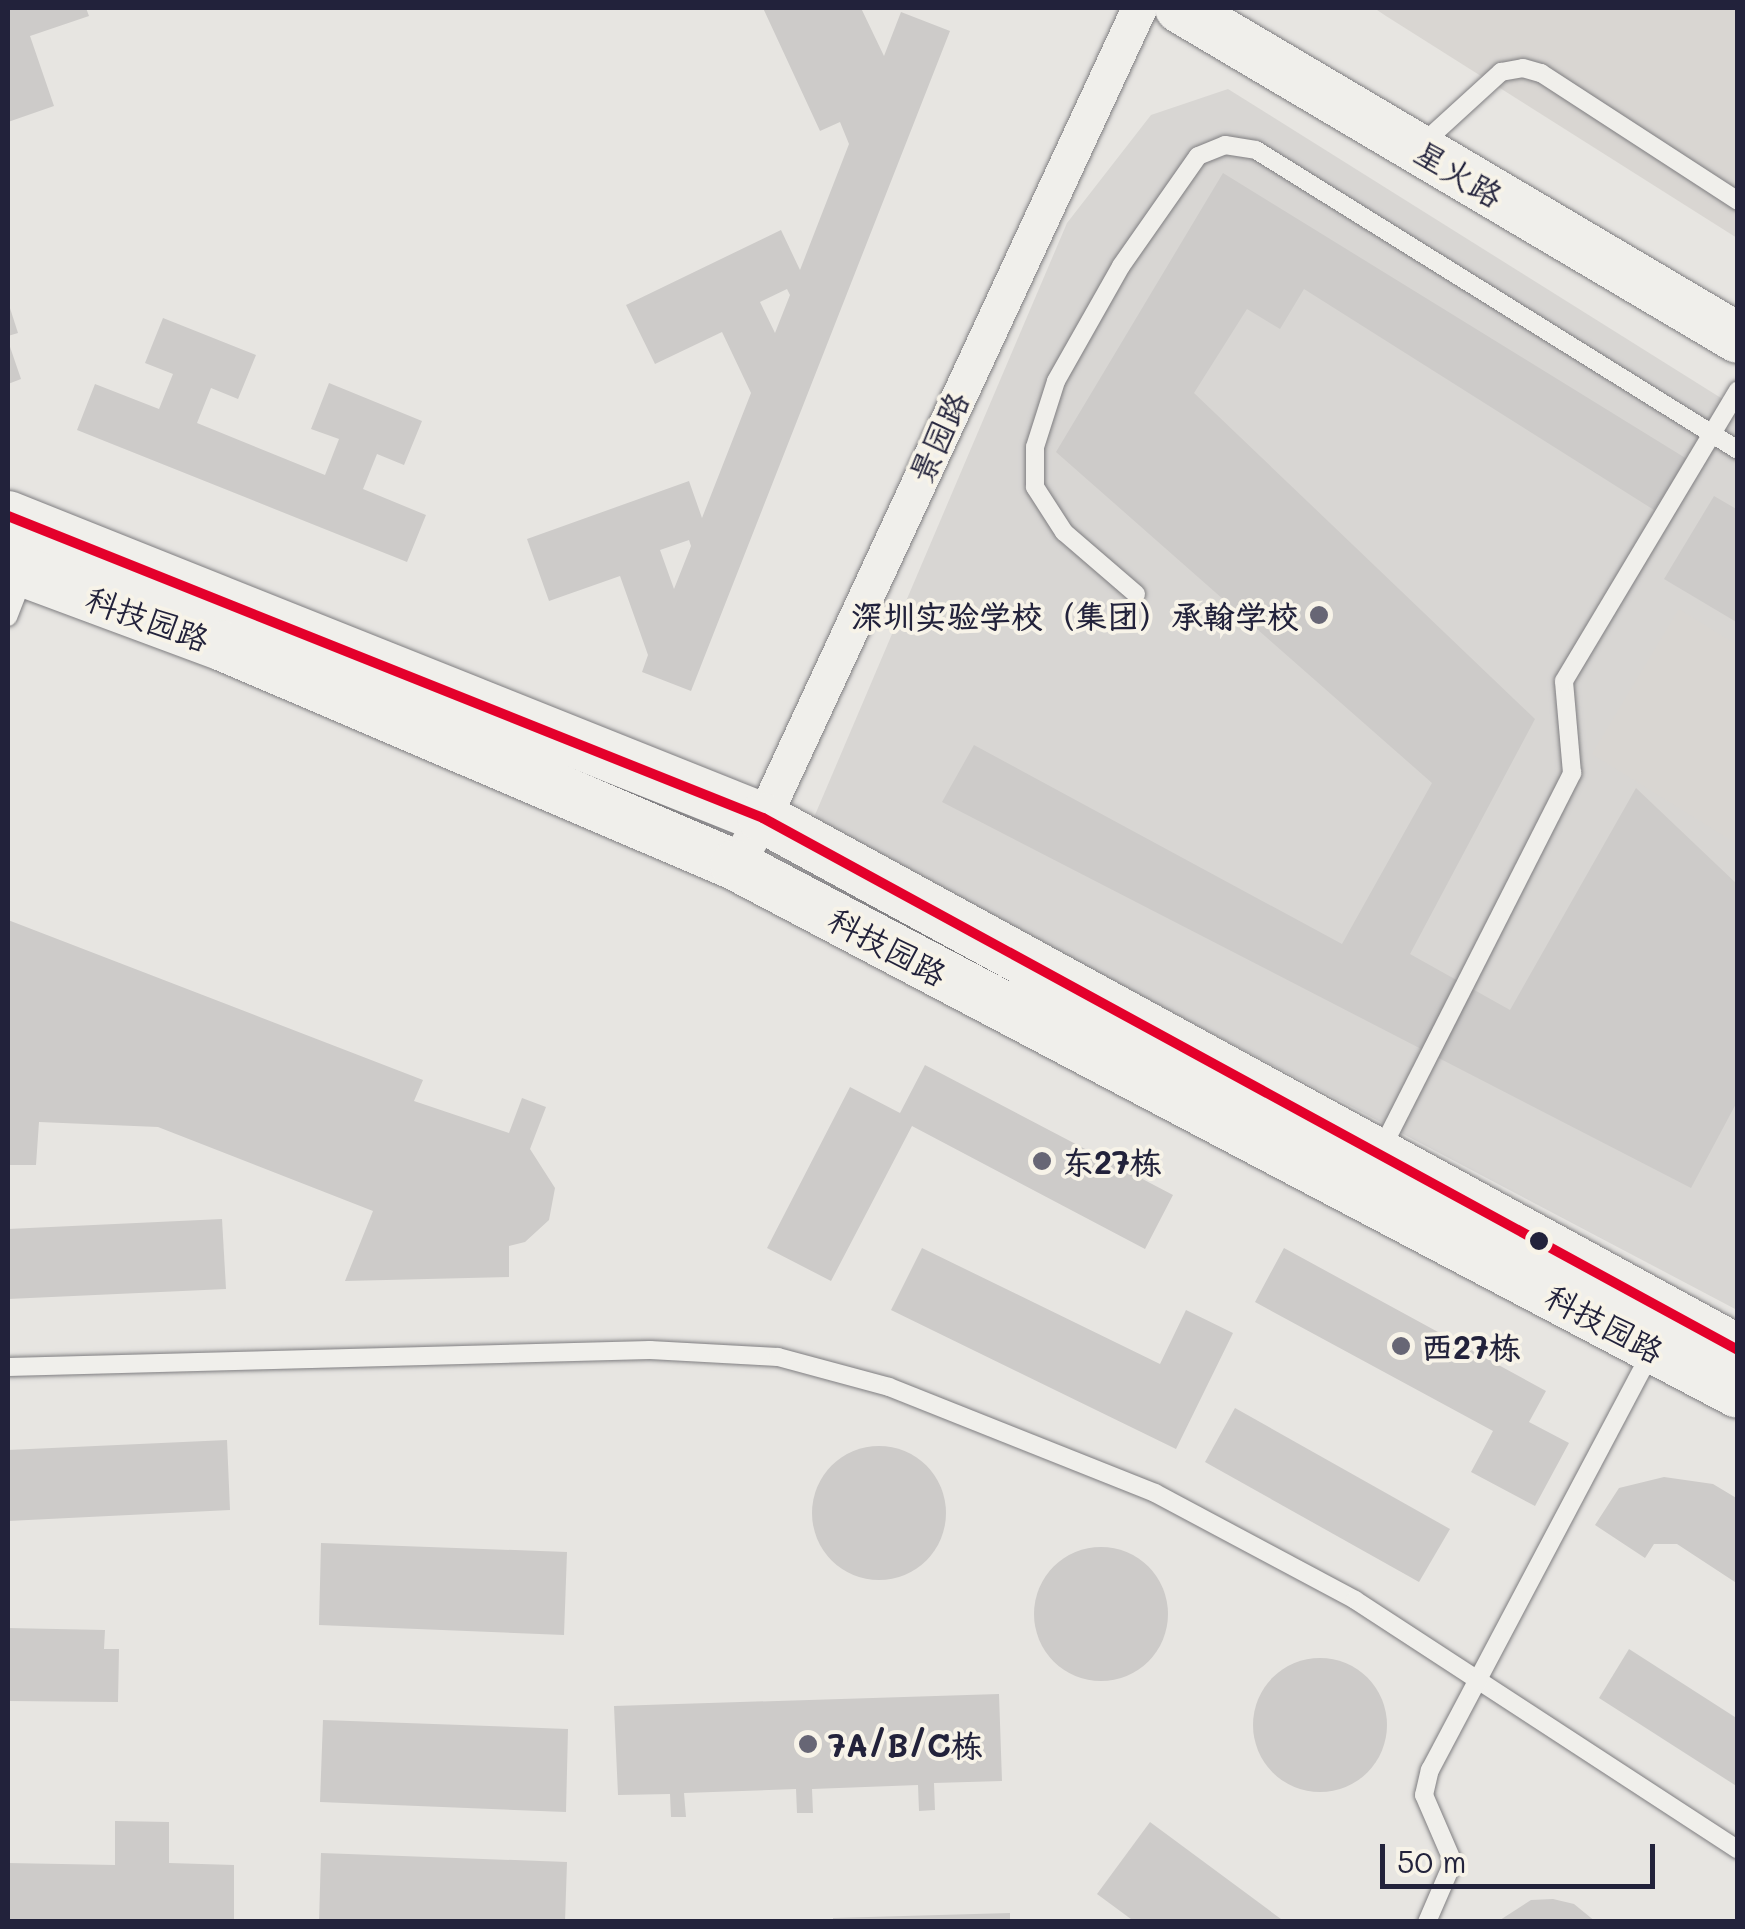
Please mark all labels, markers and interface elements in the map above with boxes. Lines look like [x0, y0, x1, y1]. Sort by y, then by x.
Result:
street label: 星火路 [1408, 132, 1510, 214]
street label: 景园路 [900, 385, 976, 489]
street label: 科技园路 [81, 578, 215, 658]
place label: 深圳实验学校（集团）承翰学校 [851, 596, 1299, 634]
marker: 深圳实验学校（集团）承翰学校 [1308, 604, 1330, 626]
street label: 科技园路 [822, 899, 954, 993]
place label: 东27栋 [1062, 1142, 1162, 1180]
marker: 东27栋 [1031, 1150, 1053, 1172]
unlabelled marker [1529, 1231, 1549, 1251]
street label: 科技园路 [1539, 1276, 1671, 1370]
place label: 西27栋 [1421, 1327, 1521, 1365]
marker: 西27栋 [1390, 1335, 1412, 1357]
place label: 7A/B/C栋 [828, 1725, 983, 1763]
marker: 7A/B/C栋 [797, 1733, 819, 1755]
scale bar [1385, 1824, 1660, 1886]
text: 50 m [1397, 1841, 1467, 1881]

